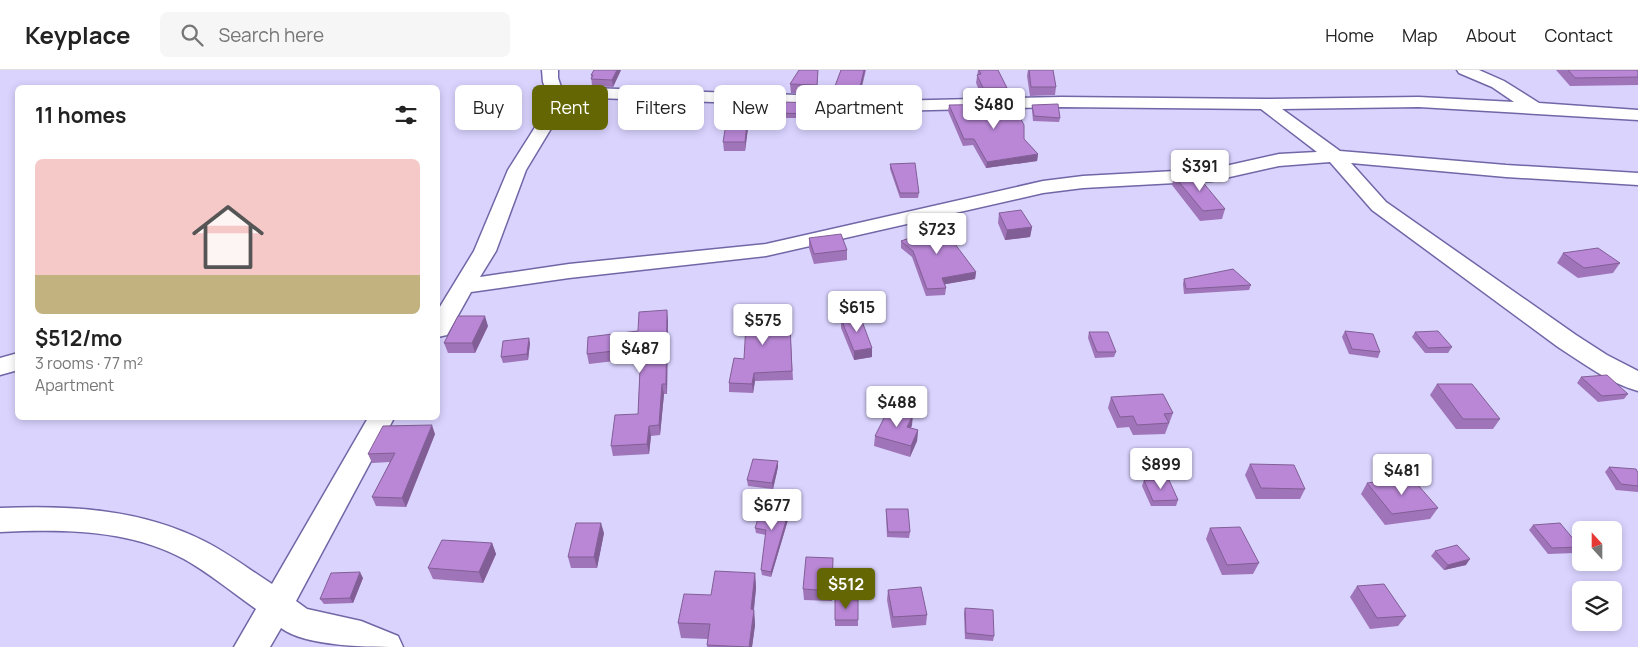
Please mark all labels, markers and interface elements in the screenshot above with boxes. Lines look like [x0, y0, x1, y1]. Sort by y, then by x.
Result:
search box [160, 12, 510, 57]
text: Keyplace [25, 18, 130, 51]
icon: search [178, 21, 206, 49]
text: Search here [218, 22, 324, 48]
text: Home [1325, 23, 1374, 47]
text: Map [1402, 23, 1438, 47]
text: About [1466, 23, 1516, 47]
text: Contact [1544, 23, 1613, 47]
chip: Buy [455, 85, 522, 130]
chip: Rent [532, 85, 608, 130]
chip: Filters [618, 85, 704, 130]
chip: New [714, 85, 786, 130]
chip: Apartment [796, 85, 922, 130]
pin: $480 [964, 88, 1024, 130]
text: $480 [974, 93, 1014, 115]
text: 11 homes [35, 101, 126, 129]
icon: filters [392, 101, 420, 129]
pin: $391 [1170, 150, 1230, 192]
text: $391 [1182, 155, 1218, 177]
icon: home [183, 192, 273, 282]
pin: $723 [907, 212, 967, 255]
text: $723 [918, 218, 956, 240]
pin: $615 [827, 290, 887, 333]
text: $615 [839, 296, 875, 318]
pin: $575 [733, 304, 793, 346]
text: $575 [744, 309, 782, 331]
text: $512/mo [35, 324, 122, 352]
pin: $487 [610, 332, 670, 374]
text: $487 [621, 337, 659, 359]
text: 3 rooms · 77 m² [35, 352, 143, 374]
text: Apartment [35, 374, 114, 396]
pin: $488 [867, 386, 927, 428]
text: $488 [877, 391, 917, 413]
pin: $899 [1131, 448, 1191, 490]
text: $899 [1141, 453, 1181, 475]
pin: $481 [1372, 454, 1432, 496]
text: $481 [1384, 459, 1420, 481]
pin: $677 [742, 488, 802, 531]
text: $677 [753, 494, 791, 516]
north arrow [1572, 521, 1622, 571]
map controls [1572, 521, 1622, 631]
pin: $512 [816, 568, 876, 610]
text: $512 [828, 573, 864, 595]
button: layers [1572, 581, 1622, 631]

